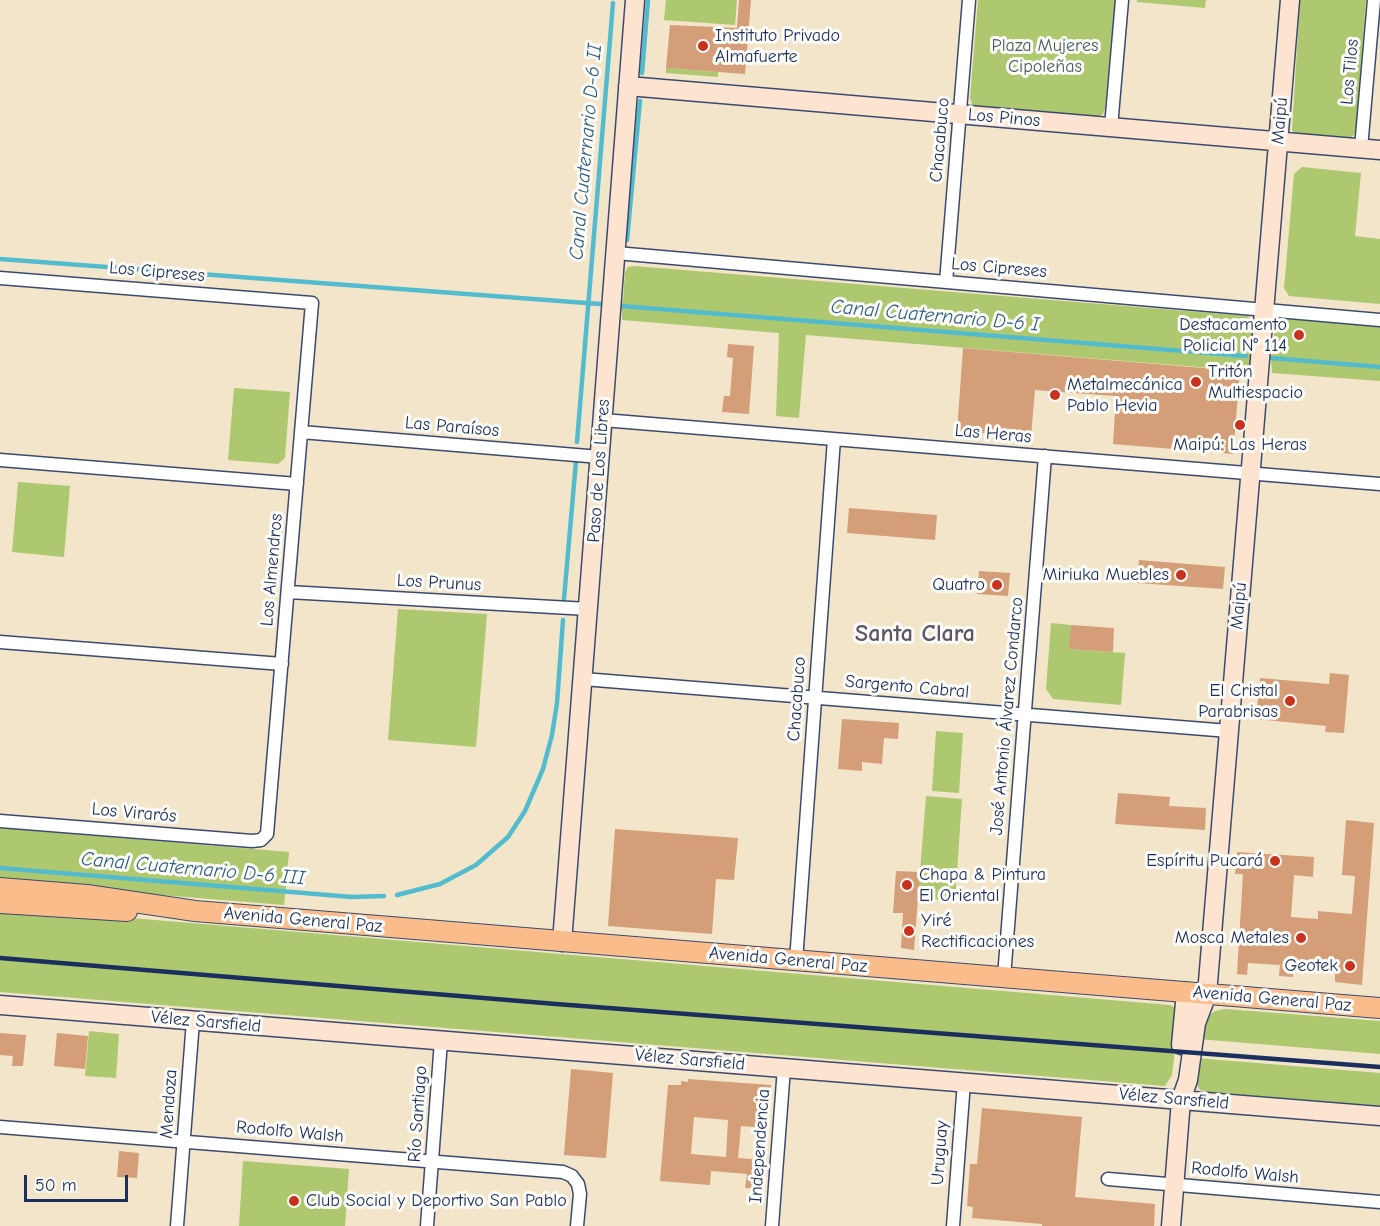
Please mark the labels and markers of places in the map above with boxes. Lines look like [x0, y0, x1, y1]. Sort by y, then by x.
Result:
place label: Instituto Privado Almafuerte [715, 25, 840, 68]
marker: Instituto Privado Almafuerte [696, 39, 710, 53]
place label: Destacamento Policial N° 114 [1179, 314, 1287, 356]
marker: Destacamento Policial N° 114 [1292, 328, 1306, 342]
place label: Tritón Multiespacio [1208, 361, 1303, 404]
place label: Metalmecánica Pablo Hevia [1067, 374, 1183, 416]
marker: Tritón Multiespacio [1189, 375, 1203, 389]
marker: Metalmecánica Pablo Hevia [1048, 388, 1062, 402]
marker: Maipú: Las Heras [1233, 418, 1247, 432]
place label: Maipú: Las Heras [1173, 434, 1307, 456]
place label: Miriuka Muebles [1042, 564, 1169, 586]
marker: Miriuka Muebles [1174, 568, 1188, 582]
place label: Quatro [932, 574, 985, 596]
marker: Quatro [990, 578, 1004, 592]
place label: El Cristal Parabrisas [1198, 680, 1278, 722]
marker: El Cristal Parabrisas [1283, 694, 1297, 708]
place label: Espíritu Pucará [1146, 850, 1263, 872]
marker: Espíritu Pucará [1268, 854, 1282, 868]
place label: Chapa & Pintura El Oriental [919, 864, 1046, 906]
marker: Chapa & Pintura El Oriental [900, 878, 914, 892]
place label: Yiré Rectificaciones [921, 910, 1034, 952]
marker: Yiré Rectificaciones [902, 924, 916, 938]
place label: Mosca Metales [1175, 927, 1289, 949]
marker: Mosca Metales [1294, 931, 1308, 945]
place label: Geotek [1284, 955, 1338, 977]
marker: Geotek [1343, 959, 1357, 973]
place label: Club Social y Deportivo San Pablo [306, 1190, 567, 1212]
marker: Club Social y Deportivo San Pablo [287, 1194, 301, 1208]

